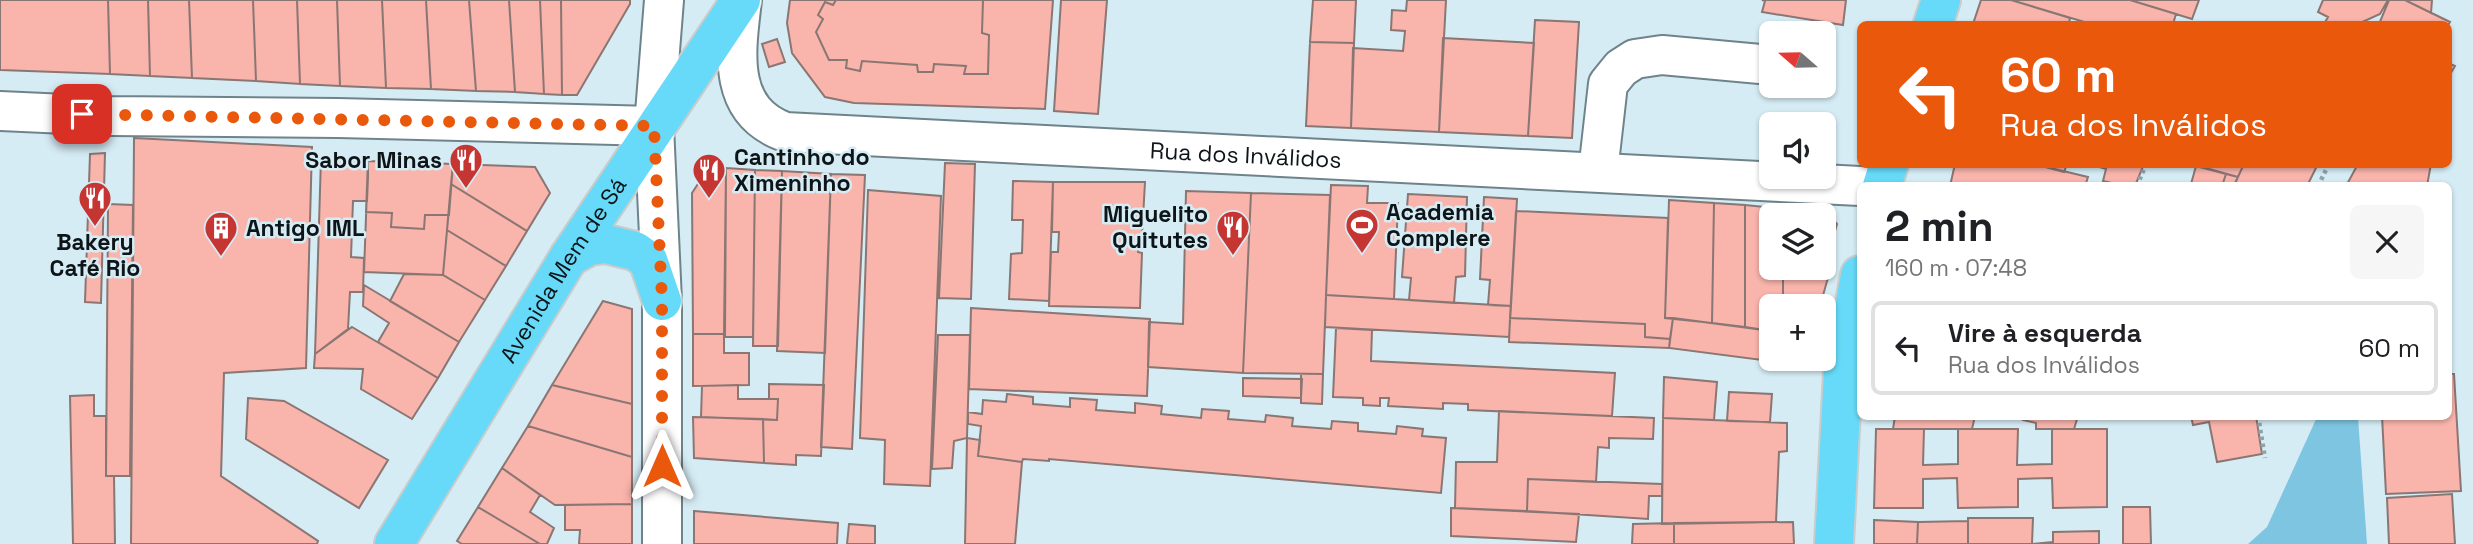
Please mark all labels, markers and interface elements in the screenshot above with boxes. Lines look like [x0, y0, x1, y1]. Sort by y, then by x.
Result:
north arrow [1759, 21, 1836, 98]
map controls [1759, 21, 1836, 371]
text: 60 m [2000, 44, 2116, 106]
icon: left [1885, 49, 1976, 140]
pin [52, 84, 112, 144]
icon: arrive [63, 95, 101, 133]
text: Rua dos Inválidos [2000, 105, 2267, 145]
button: sound [1759, 112, 1836, 189]
street label: Rua dos Inválidos [1149, 135, 1342, 175]
restaurant icon: Sabor Minas [447, 141, 485, 190]
place label: Cantinho do Ximeninho [734, 142, 870, 198]
place label: Sabor Minas [305, 145, 442, 175]
restaurant icon: Cantinho do Ximeninho [690, 151, 728, 200]
street label: Avenida Mem de Sá [493, 171, 633, 368]
restaurant icon: Bakery Café Rio [76, 179, 114, 228]
place label: Academia Complere [1386, 197, 1494, 253]
place label: Miguelito Quitutes [1103, 199, 1208, 255]
text: 2 min [1885, 200, 1994, 253]
button: layers [1759, 203, 1836, 280]
button: close [2350, 205, 2424, 279]
sports icon: Academia Complere [1343, 206, 1381, 255]
restaurant icon: Miguelito Quitutes [1214, 208, 1252, 257]
building icon: Antigo IML [202, 209, 240, 258]
place label: Antigo IML [246, 213, 364, 243]
place label: Bakery Café Rio [50, 227, 140, 283]
text: 160 m · 07:48 [1885, 253, 2027, 283]
button: + [1759, 294, 1836, 371]
text: Vire à esquerda [1948, 316, 2142, 350]
icon: left [1889, 329, 1927, 367]
text: 60 m [2358, 331, 2420, 365]
text: Rua dos Inválidos [1948, 350, 2140, 380]
position arrow [625, 429, 699, 503]

